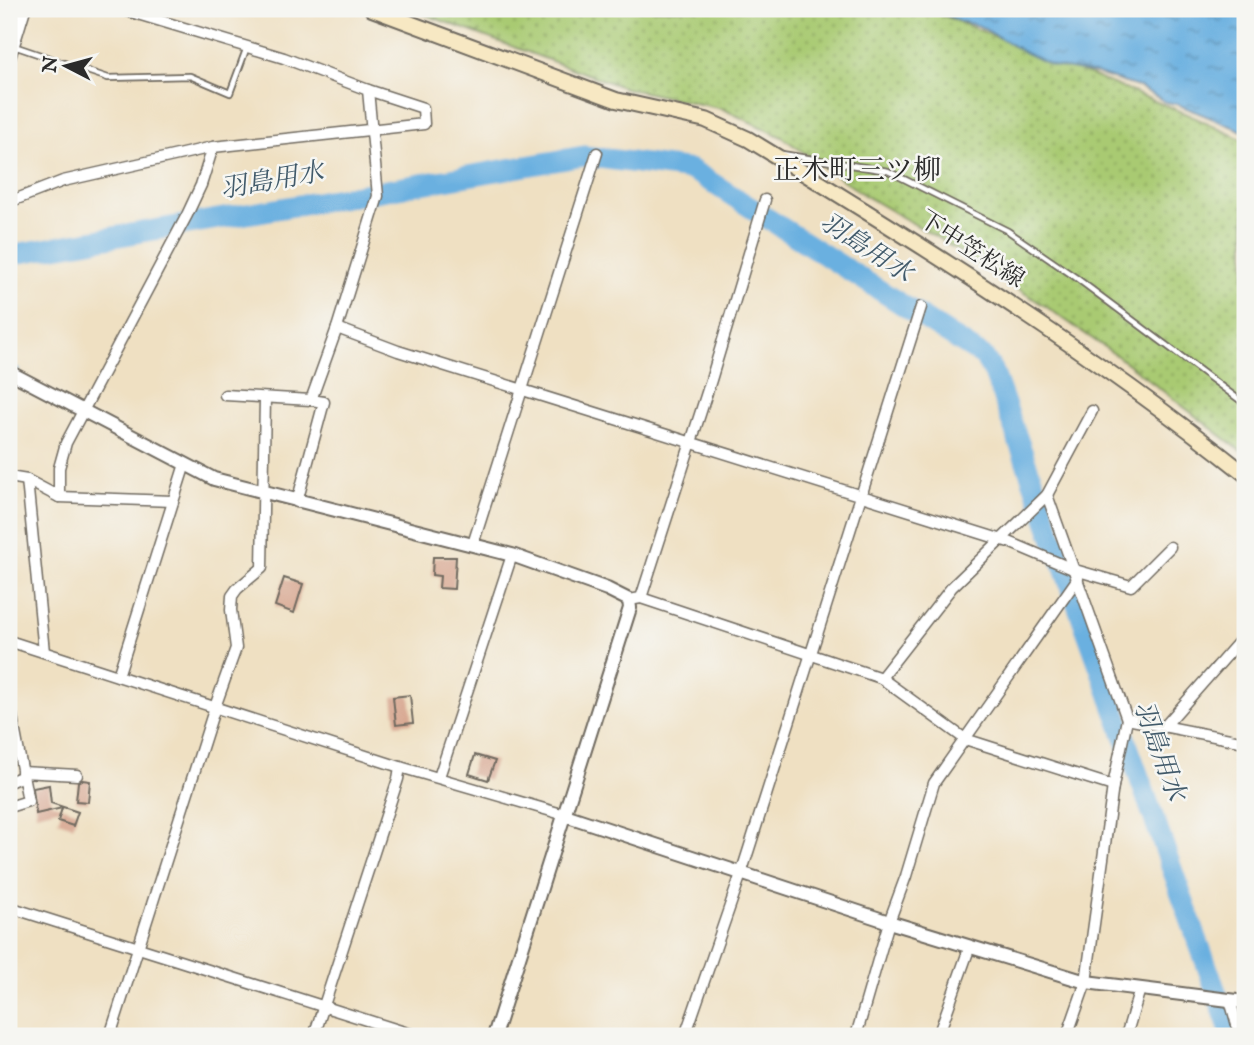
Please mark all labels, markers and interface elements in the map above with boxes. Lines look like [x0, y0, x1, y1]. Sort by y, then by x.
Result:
north arrow [32, 32, 102, 102]
text: N [38, 54, 64, 75]
district label: 正木町三ツ柳 [773, 154, 941, 189]
water label: 羽島用水 [218, 155, 329, 206]
street label: 下中笠松線 [912, 204, 1030, 296]
water label: 羽島用水 [813, 206, 921, 292]
water label: 羽島用水 [1126, 696, 1193, 808]

